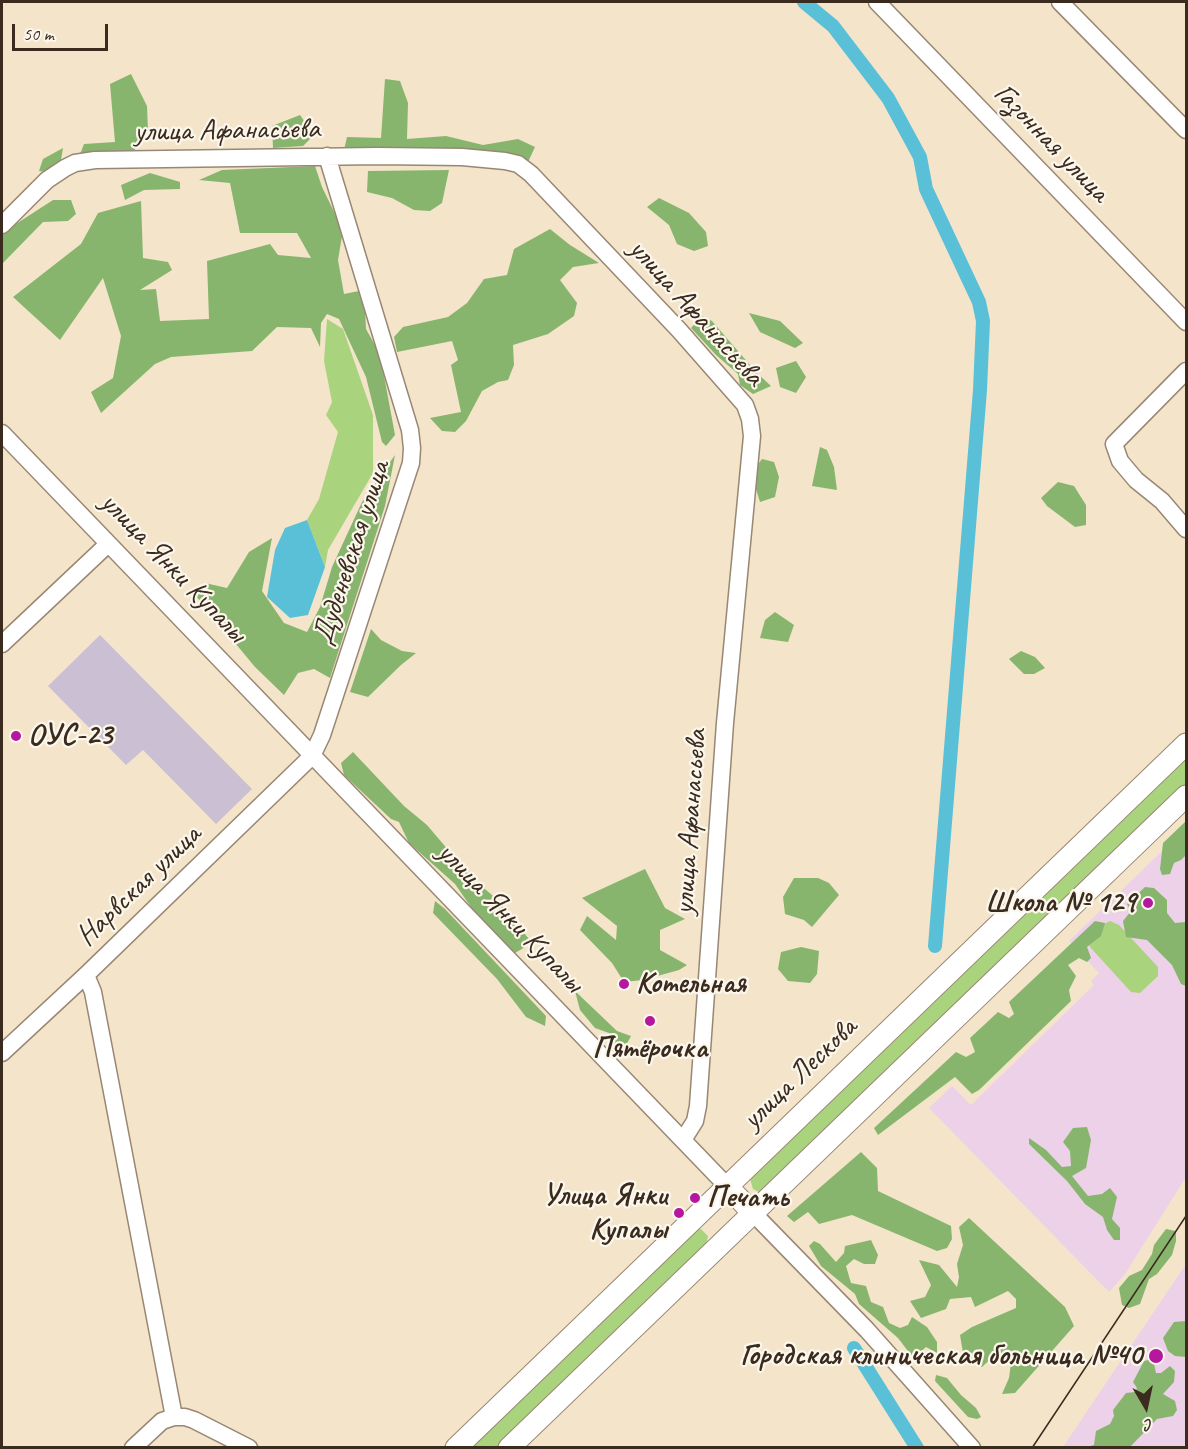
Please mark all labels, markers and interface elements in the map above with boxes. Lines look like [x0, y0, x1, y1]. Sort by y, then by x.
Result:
scale bar [15, 12, 111, 50]
text: 50 m [23, 23, 54, 45]
street label: Газонная улица [985, 76, 1117, 210]
street label: улица Афанасьева [134, 111, 320, 151]
street label: улица Афанасьева [620, 232, 772, 394]
street label: Дуденевская улица [305, 457, 399, 649]
street label: улица Янки Купалы [92, 485, 254, 651]
place label: ОУС-23 [28, 718, 112, 754]
street label: улица Афанасьева [667, 728, 715, 916]
marker: ОУС-23 [9, 729, 23, 743]
street label: Нарвская улица [69, 818, 209, 954]
street label: улица Янки Купалы [429, 835, 591, 1001]
place label: Школа № 129 [985, 885, 1136, 921]
marker: Школа № 129 [1141, 896, 1155, 910]
place label: Котельная [636, 966, 746, 1002]
marker: Котельная [617, 977, 631, 991]
street label: улица Лескова [735, 1010, 865, 1138]
marker: Пятёрочка [643, 1014, 657, 1028]
place label: Пятёрочка [593, 1031, 707, 1067]
place label: Улица Янки Купалы [542, 1178, 667, 1248]
place label: Печать [707, 1180, 789, 1216]
marker: Печать [688, 1191, 702, 1205]
marker: Улица Янки Купалы [672, 1206, 686, 1220]
place label: Городская клиническая больница №40 [740, 1338, 1142, 1374]
marker: Городская клиническая больница №40 [1147, 1347, 1165, 1365]
north arrow [1116, 1377, 1176, 1437]
text: С [1143, 1414, 1154, 1435]

